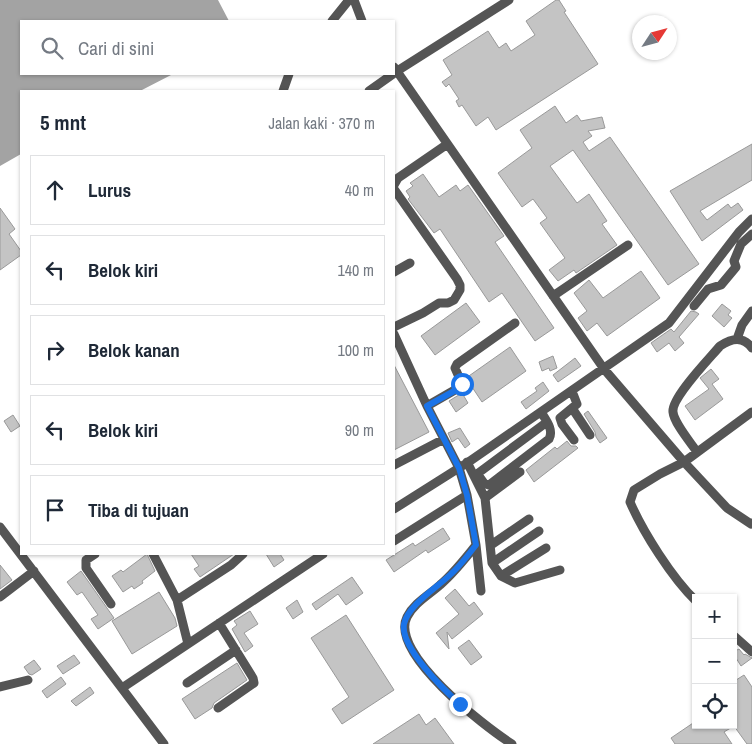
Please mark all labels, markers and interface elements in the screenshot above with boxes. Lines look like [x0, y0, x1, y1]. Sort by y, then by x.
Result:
north arrow [632, 15, 677, 60]
search box [20, 20, 395, 75]
icon: search [38, 34, 66, 62]
text: Cari di sini [78, 35, 154, 61]
text: 5 mnt [40, 108, 86, 137]
text: Jalan kaki · 370 m [269, 112, 375, 134]
icon: ahead [41, 176, 69, 204]
text: Lurus [88, 177, 131, 203]
text: 40 m [345, 179, 374, 201]
icon: left [41, 256, 69, 284]
text: Belok kiri [88, 257, 158, 283]
text: 140 m [338, 259, 374, 281]
icon: right [41, 336, 69, 364]
text: Belok kanan [88, 337, 180, 363]
text: 100 m [338, 339, 374, 361]
route start [451, 373, 474, 396]
icon: left [41, 416, 69, 444]
text: Belok kiri [88, 417, 158, 443]
text: 90 m [345, 419, 374, 441]
icon: arrive [41, 496, 69, 524]
text: Tiba di tujuan [88, 497, 189, 523]
map controls [692, 594, 737, 729]
button: + [692, 594, 737, 639]
button: − [692, 639, 737, 684]
button: locate [692, 684, 737, 729]
route end [449, 693, 472, 716]

